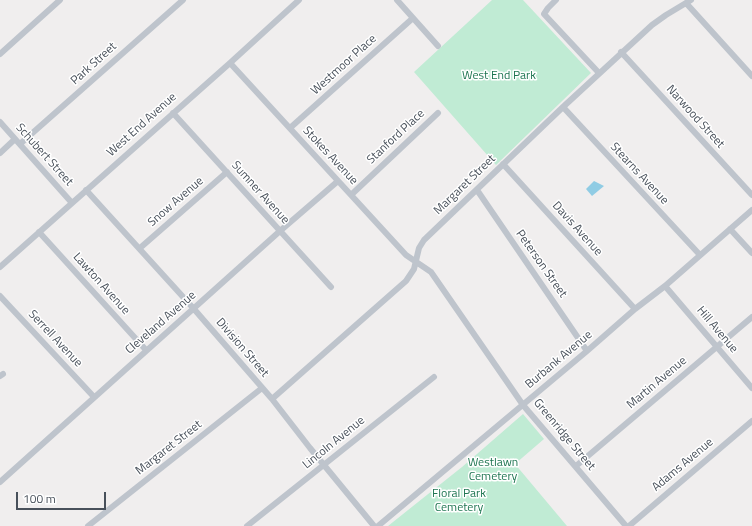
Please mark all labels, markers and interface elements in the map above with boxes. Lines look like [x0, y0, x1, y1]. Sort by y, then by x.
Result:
street label: Westmoor Place [308, 32, 380, 98]
street label: Park Street [68, 40, 120, 88]
park label: West End Park [462, 69, 536, 83]
street label: Narwood Street [663, 82, 727, 152]
street label: West End Avenue [104, 90, 180, 160]
street label: Stanford Place [364, 107, 428, 167]
street label: Schubert Street [12, 121, 76, 189]
street label: Stokes Avenue [299, 124, 361, 188]
street label: Stearns Avenue [607, 140, 671, 208]
street label: Margaret Street [431, 152, 499, 218]
street label: Sumner Avenue [228, 159, 292, 227]
street label: Snow Avenue [145, 174, 207, 230]
street label: Davis Avenue [549, 199, 605, 259]
street label: Peterson Street [512, 227, 570, 301]
street label: Lawton Avenue [70, 250, 132, 318]
street label: Cleveland Avenue [123, 288, 199, 358]
street label: Hill Avenue [693, 304, 741, 356]
street label: Serrell Avenue [25, 308, 85, 370]
street label: Division Street [213, 316, 271, 380]
street label: Burbank Avenue [523, 328, 595, 392]
street label: Martin Avenue [624, 354, 690, 412]
street label: Greenridge Street [530, 396, 598, 474]
street label: Lincoln Avenue [300, 414, 368, 472]
street label: Margaret Street [133, 418, 205, 478]
street label: Adams Avenue [650, 435, 716, 495]
park label: Westlawn Cemetery [468, 456, 518, 484]
scale bar [18, 484, 108, 510]
park label: Floral Park Cemetery [432, 487, 486, 515]
text: 100 m [23, 489, 56, 508]

